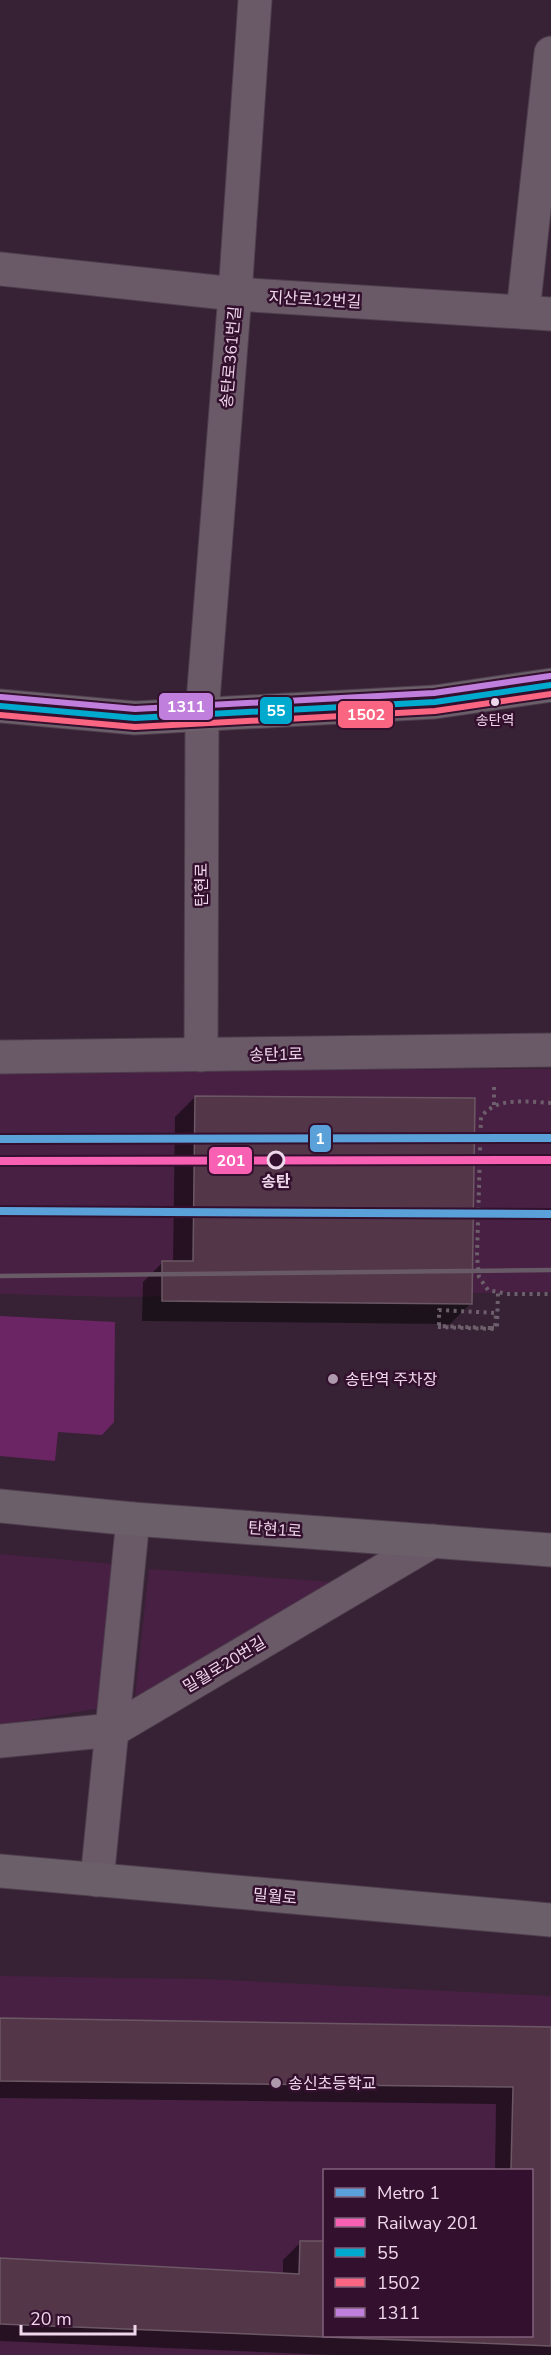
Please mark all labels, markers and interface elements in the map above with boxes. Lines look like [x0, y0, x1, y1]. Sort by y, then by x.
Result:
street label: 지산로12번길 [268, 287, 362, 313]
street label: 송탄로361번길 [216, 305, 246, 409]
line badge: 1311 [158, 692, 214, 721]
text: 1311 [167, 696, 205, 718]
line badge: 55 [259, 696, 293, 725]
marker: 송탄역 [489, 696, 501, 708]
text: 55 [266, 700, 286, 722]
line badge: 1502 [337, 700, 394, 729]
text: 1502 [347, 704, 385, 726]
place label: 송탄역 [476, 711, 514, 730]
street label: 탄현로 [191, 863, 213, 907]
street label: 송탄1로 [249, 1044, 303, 1066]
line badge: 1 [309, 1124, 332, 1153]
text: 1 [315, 1128, 325, 1150]
line badge: 201 [208, 1146, 253, 1175]
text: 201 [217, 1150, 245, 1172]
marker: 송탄 [267, 1151, 285, 1169]
place label: 송탄 [261, 1171, 291, 1193]
place label: 송탄역 주차장 [345, 1369, 438, 1391]
marker: 송탄역 주차장 [326, 1372, 340, 1386]
street label: 탄현1로 [247, 1517, 303, 1543]
street label: 밀월로20번길 [179, 1632, 270, 1698]
street label: 밀월로 [252, 1884, 298, 1910]
place label: 송신초등학교 [288, 2073, 376, 2095]
marker: 송신초등학교 [269, 2076, 283, 2090]
legend [323, 2169, 533, 2337]
text: Metro 1 [377, 2181, 440, 2205]
text: Railway 201 [377, 2211, 479, 2235]
text: 55 [377, 2241, 399, 2265]
text: 1502 [377, 2271, 420, 2295]
scale bar [21, 2298, 135, 2336]
text: 1311 [377, 2301, 420, 2325]
text: 20 m [30, 2307, 72, 2331]

